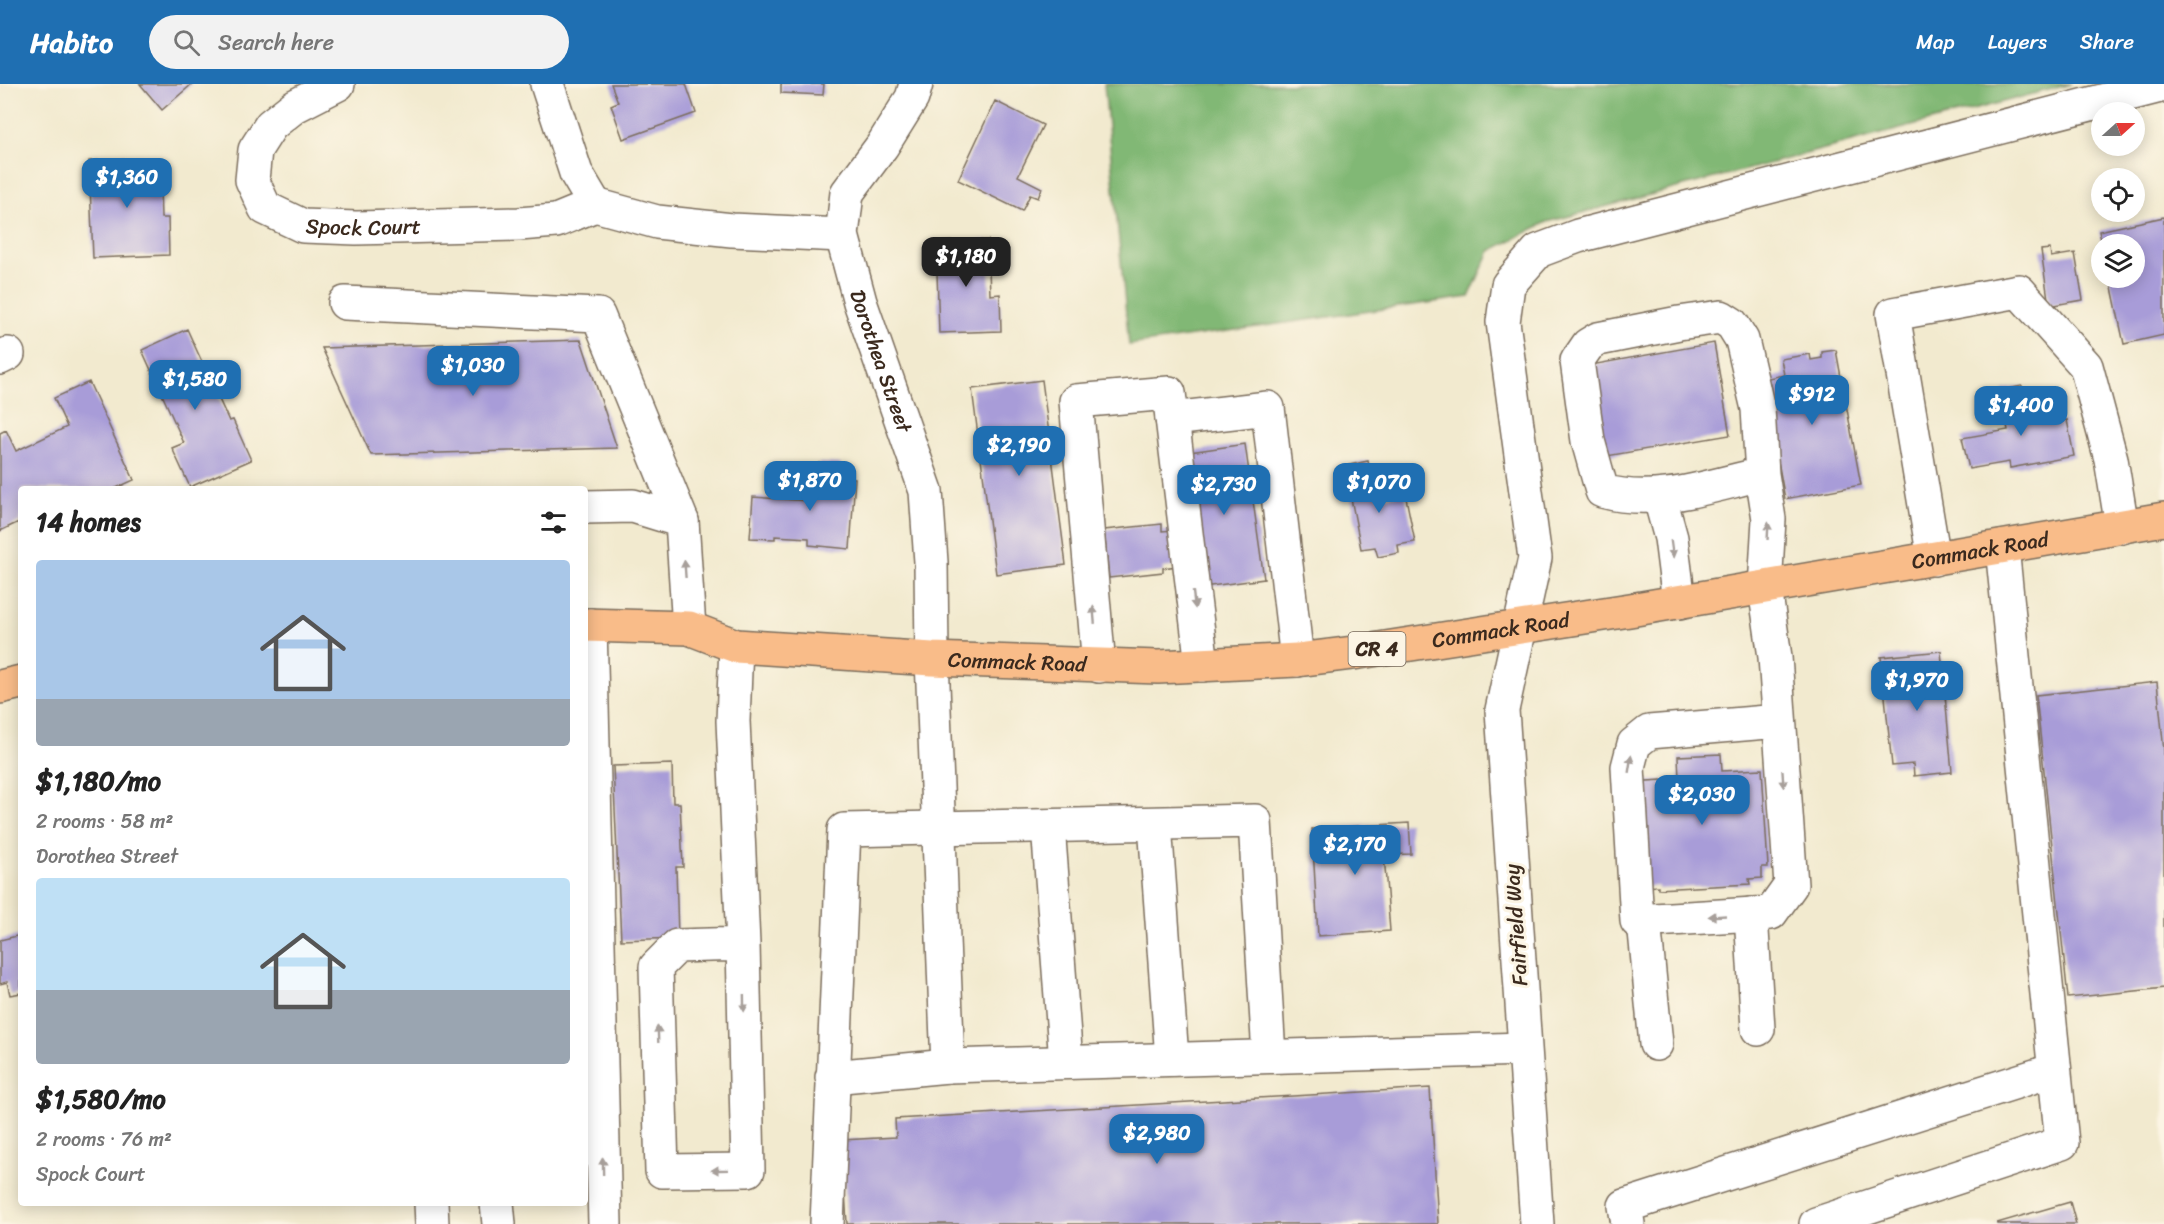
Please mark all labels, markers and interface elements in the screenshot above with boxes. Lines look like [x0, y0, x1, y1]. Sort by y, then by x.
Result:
search box [149, 15, 569, 69]
text: Habito [30, 18, 113, 67]
text: Search here [218, 23, 334, 62]
text: Map [1916, 23, 1955, 61]
text: Layers [1988, 23, 2047, 61]
text: Share [2080, 23, 2134, 61]
icon: search [170, 26, 203, 59]
north arrow [2091, 102, 2145, 156]
map controls [2091, 102, 2145, 288]
pin: $1,360 [78, 158, 176, 209]
text: $1,360 [96, 160, 158, 195]
button: locate [2091, 168, 2145, 222]
street label: Spock Court [305, 207, 421, 247]
button: layers [2091, 234, 2145, 288]
pin: $1,180 [917, 237, 1015, 288]
text: $1,180 [936, 239, 996, 274]
street label: Dorothea Street [839, 285, 924, 439]
pin: $1,030 [424, 346, 522, 397]
text: $1,030 [441, 348, 505, 383]
pin: $1,580 [146, 360, 244, 411]
text: $1,580 [163, 362, 227, 397]
pin: $912 [1776, 375, 1848, 426]
text: $912 [1789, 377, 1835, 412]
pin: $1,400 [1972, 386, 2070, 437]
text: $1,400 [1988, 388, 2054, 423]
pin: $2,190 [970, 426, 1068, 477]
text: $2,190 [987, 428, 1051, 463]
pin: $1,870 [761, 461, 859, 512]
text: $1,870 [778, 463, 842, 498]
pin: $1,070 [1330, 463, 1428, 514]
pin: $2,730 [1175, 465, 1273, 516]
text: $1,070 [1347, 465, 1411, 500]
text: $2,730 [1191, 467, 1257, 502]
text: 14 homes [36, 499, 141, 545]
icon: filters [537, 506, 570, 539]
street label: Commack Road [1909, 520, 2053, 581]
one-way arrow [1764, 521, 1773, 540]
one-way arrow [1668, 540, 1677, 559]
one-way arrow [680, 560, 690, 579]
one-way arrow [1190, 591, 1199, 610]
icon: home [249, 599, 357, 707]
street label: Commack Road [1429, 600, 1574, 659]
one-way arrow [1089, 606, 1099, 625]
road number: CR 4 [1348, 632, 1406, 666]
street label: Commack Road [947, 641, 1089, 684]
pin: $1,970 [1868, 661, 1966, 712]
text: $1,970 [1885, 663, 1949, 698]
one-way arrow [1625, 754, 1634, 773]
text: $1,180/mo [36, 758, 161, 804]
one-way arrow [1779, 770, 1788, 789]
pin: $2,030 [1653, 775, 1751, 826]
text: $2,030 [1669, 777, 1735, 812]
text: 2 rooms · 58 m² [36, 804, 173, 839]
pin: $2,170 [1306, 825, 1404, 876]
text: $2,170 [1323, 827, 1387, 862]
text: Dorothea Street [36, 839, 178, 874]
street label: Fairfield Way [1493, 863, 1539, 987]
one-way arrow [1707, 912, 1726, 921]
icon: home [249, 917, 357, 1025]
one-way arrow [739, 993, 749, 1012]
one-way arrow [653, 1025, 662, 1044]
text: $1,580/mo [36, 1076, 166, 1122]
pin: $2,980 [1108, 1114, 1206, 1165]
text: $2,980 [1123, 1116, 1191, 1151]
text: 2 rooms · 76 m² [36, 1122, 172, 1157]
one-way arrow [599, 1156, 608, 1175]
text: Spock Court [36, 1157, 145, 1192]
one-way arrow [710, 1165, 729, 1175]

